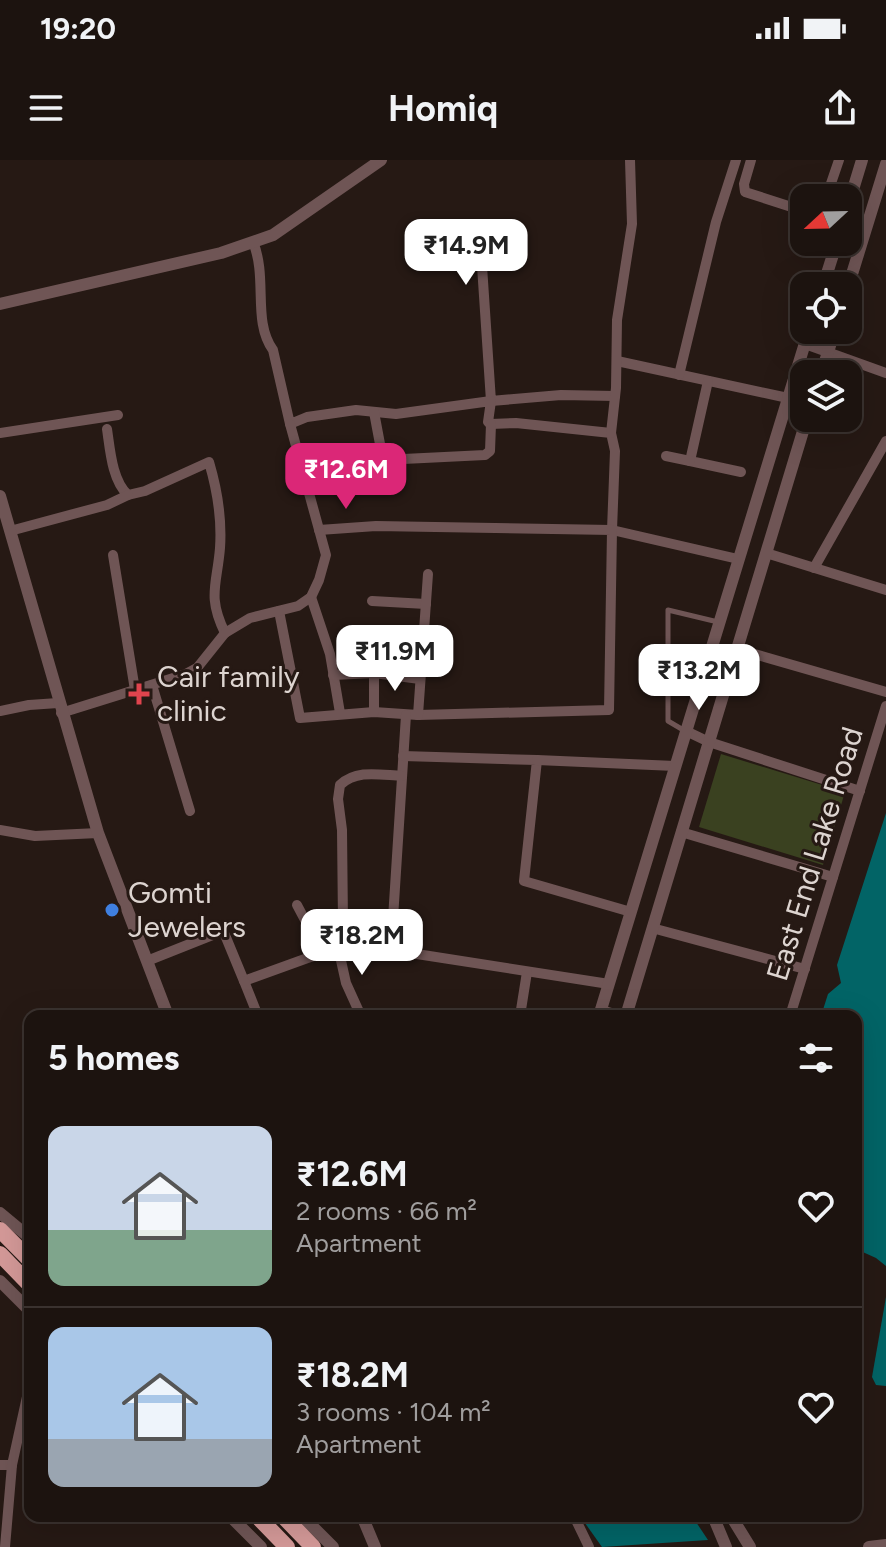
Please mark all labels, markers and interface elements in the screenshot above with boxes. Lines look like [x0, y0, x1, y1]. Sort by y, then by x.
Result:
text: 19:20 [40, 10, 116, 47]
icon: menu [24, 86, 68, 130]
icon: share [818, 86, 862, 130]
text: Homiq [388, 87, 498, 130]
north arrow [790, 184, 862, 256]
map controls [790, 184, 862, 432]
pin: ₹14.9M [401, 219, 531, 287]
text: ₹14.9M [423, 229, 509, 261]
button: locate [790, 272, 862, 344]
button: layers [790, 360, 862, 432]
pin: ₹12.6M [281, 443, 411, 511]
text: ₹12.6M [303, 453, 389, 485]
pin: ₹11.9M [330, 625, 460, 693]
text: ₹11.9M [354, 635, 436, 667]
pin: ₹13.2M [634, 644, 764, 712]
text: ₹13.2M [657, 654, 741, 686]
place label: Cair family clinic [157, 658, 300, 729]
marker: Cair family clinic [128, 683, 150, 705]
street label: East End Lake Road [758, 723, 871, 985]
place label: Gomti Jewelers [128, 874, 246, 945]
marker: Gomti Jewelers [103, 901, 121, 919]
pin: ₹18.2M [297, 909, 427, 977]
text: ₹18.2M [319, 919, 405, 951]
icon: filters [794, 1036, 838, 1080]
text: 5 homes [48, 1038, 179, 1079]
text: ₹12.6M [296, 1154, 408, 1195]
icon: home [112, 1158, 208, 1254]
icon: heart [794, 1184, 838, 1228]
text: 2 rooms · 66 m² [296, 1195, 477, 1227]
text: Apartment [296, 1227, 422, 1259]
text: ₹18.2M [296, 1355, 409, 1396]
icon: home [112, 1359, 208, 1455]
icon: heart [794, 1385, 838, 1429]
text: 3 rooms · 104 m² [296, 1396, 491, 1428]
text: Apartment [296, 1428, 422, 1460]

